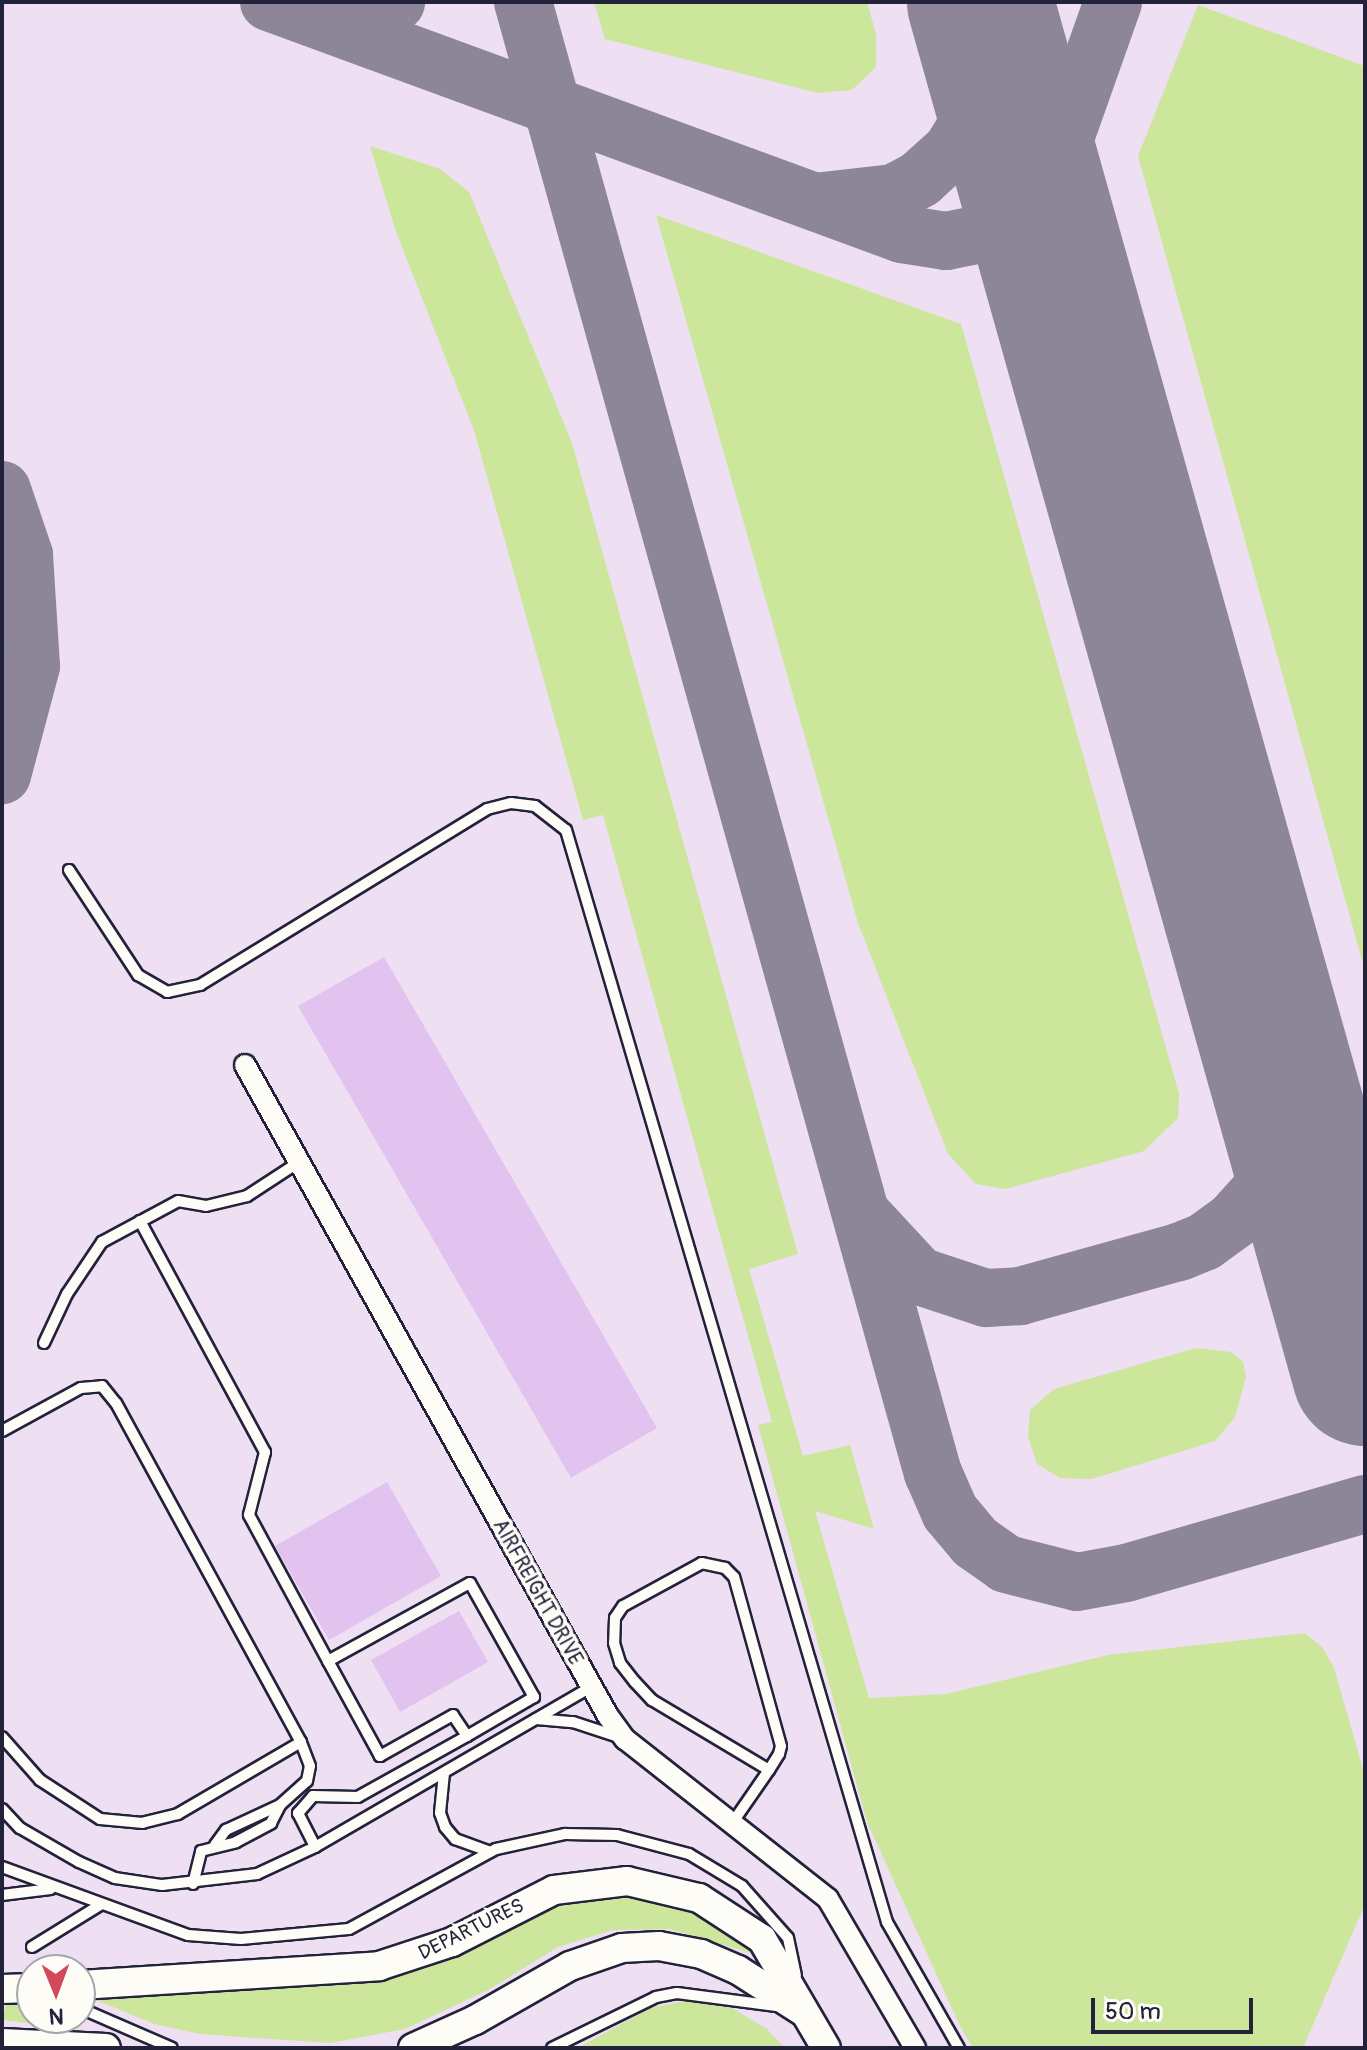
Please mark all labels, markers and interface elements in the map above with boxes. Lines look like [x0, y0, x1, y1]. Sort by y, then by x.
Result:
street label: AIRFREIGHT DRIVE [488, 1515, 588, 1669]
street label: DEPARTURES [414, 1893, 528, 1965]
north arrow [16, 1954, 96, 2034]
scale bar [1095, 1982, 1257, 2032]
text: 50 m [1105, 1997, 1161, 2026]
text: N [49, 2002, 64, 2030]

